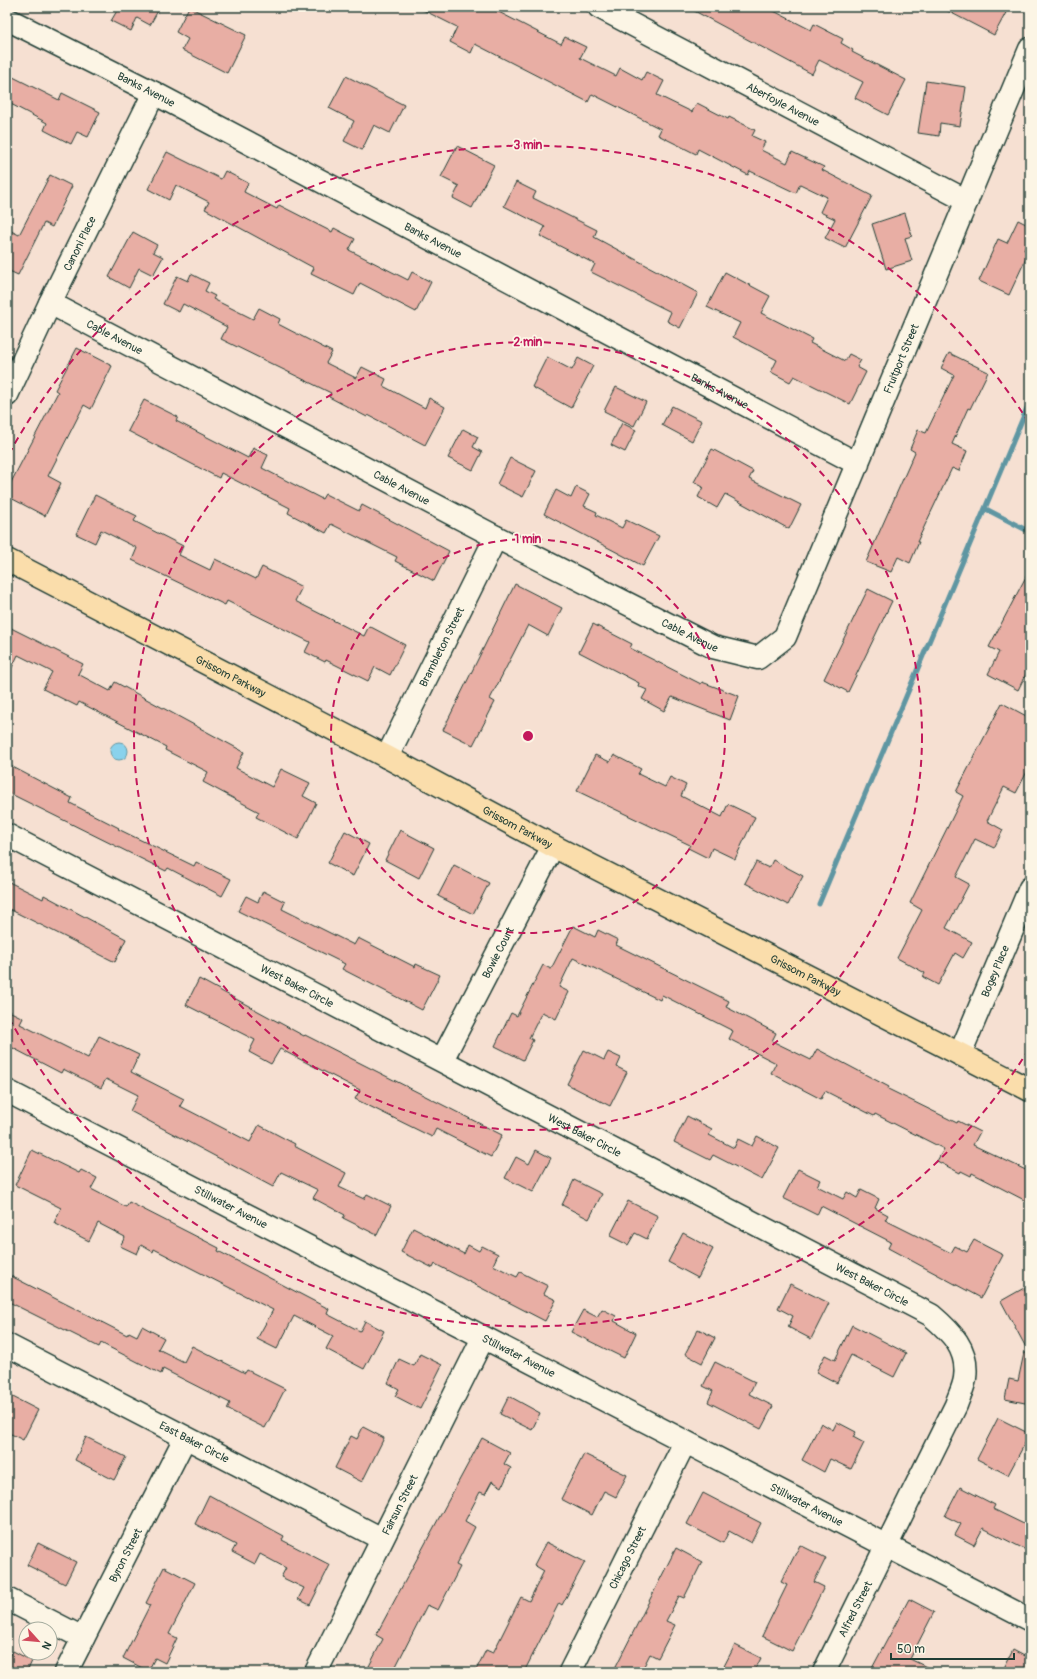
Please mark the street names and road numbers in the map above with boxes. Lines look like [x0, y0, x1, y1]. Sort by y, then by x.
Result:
street label: Banks Avenue [115, 70, 178, 110]
street label: Aberfoyle Avenue [744, 80, 822, 129]
street label: Canoni Place [61, 214, 99, 273]
street label: Banks Avenue [402, 220, 464, 261]
street label: Cable Avenue [84, 317, 145, 358]
street label: Fruitport Street [881, 322, 922, 396]
street label: Banks Avenue [689, 371, 751, 412]
street label: Cable Avenue [371, 468, 432, 508]
street label: Brambleton Street [417, 604, 468, 689]
street label: Cable Avenue [659, 616, 720, 655]
street label: Grissom Parkway [193, 653, 268, 700]
street label: Grissom Parkway [480, 803, 555, 852]
street label: Bowie Court [480, 925, 517, 981]
street label: Bogey Place [979, 943, 1012, 999]
street label: Grissom Parkway [768, 952, 843, 999]
street label: West Baker Circle [258, 962, 336, 1011]
street label: West Baker Circle [546, 1111, 624, 1160]
street label: Stillwater Avenue [192, 1183, 270, 1232]
street label: West Baker Circle [833, 1261, 911, 1310]
street label: Stillwater Avenue [480, 1332, 558, 1381]
street label: East Baker Circle [157, 1419, 232, 1466]
street label: Fairsun Street [380, 1472, 421, 1537]
street label: Stillwater Avenue [768, 1481, 845, 1529]
street label: Chicago Street [607, 1524, 649, 1591]
street label: Byron Street [107, 1526, 145, 1585]
street label: Alfred Street [836, 1579, 875, 1639]

